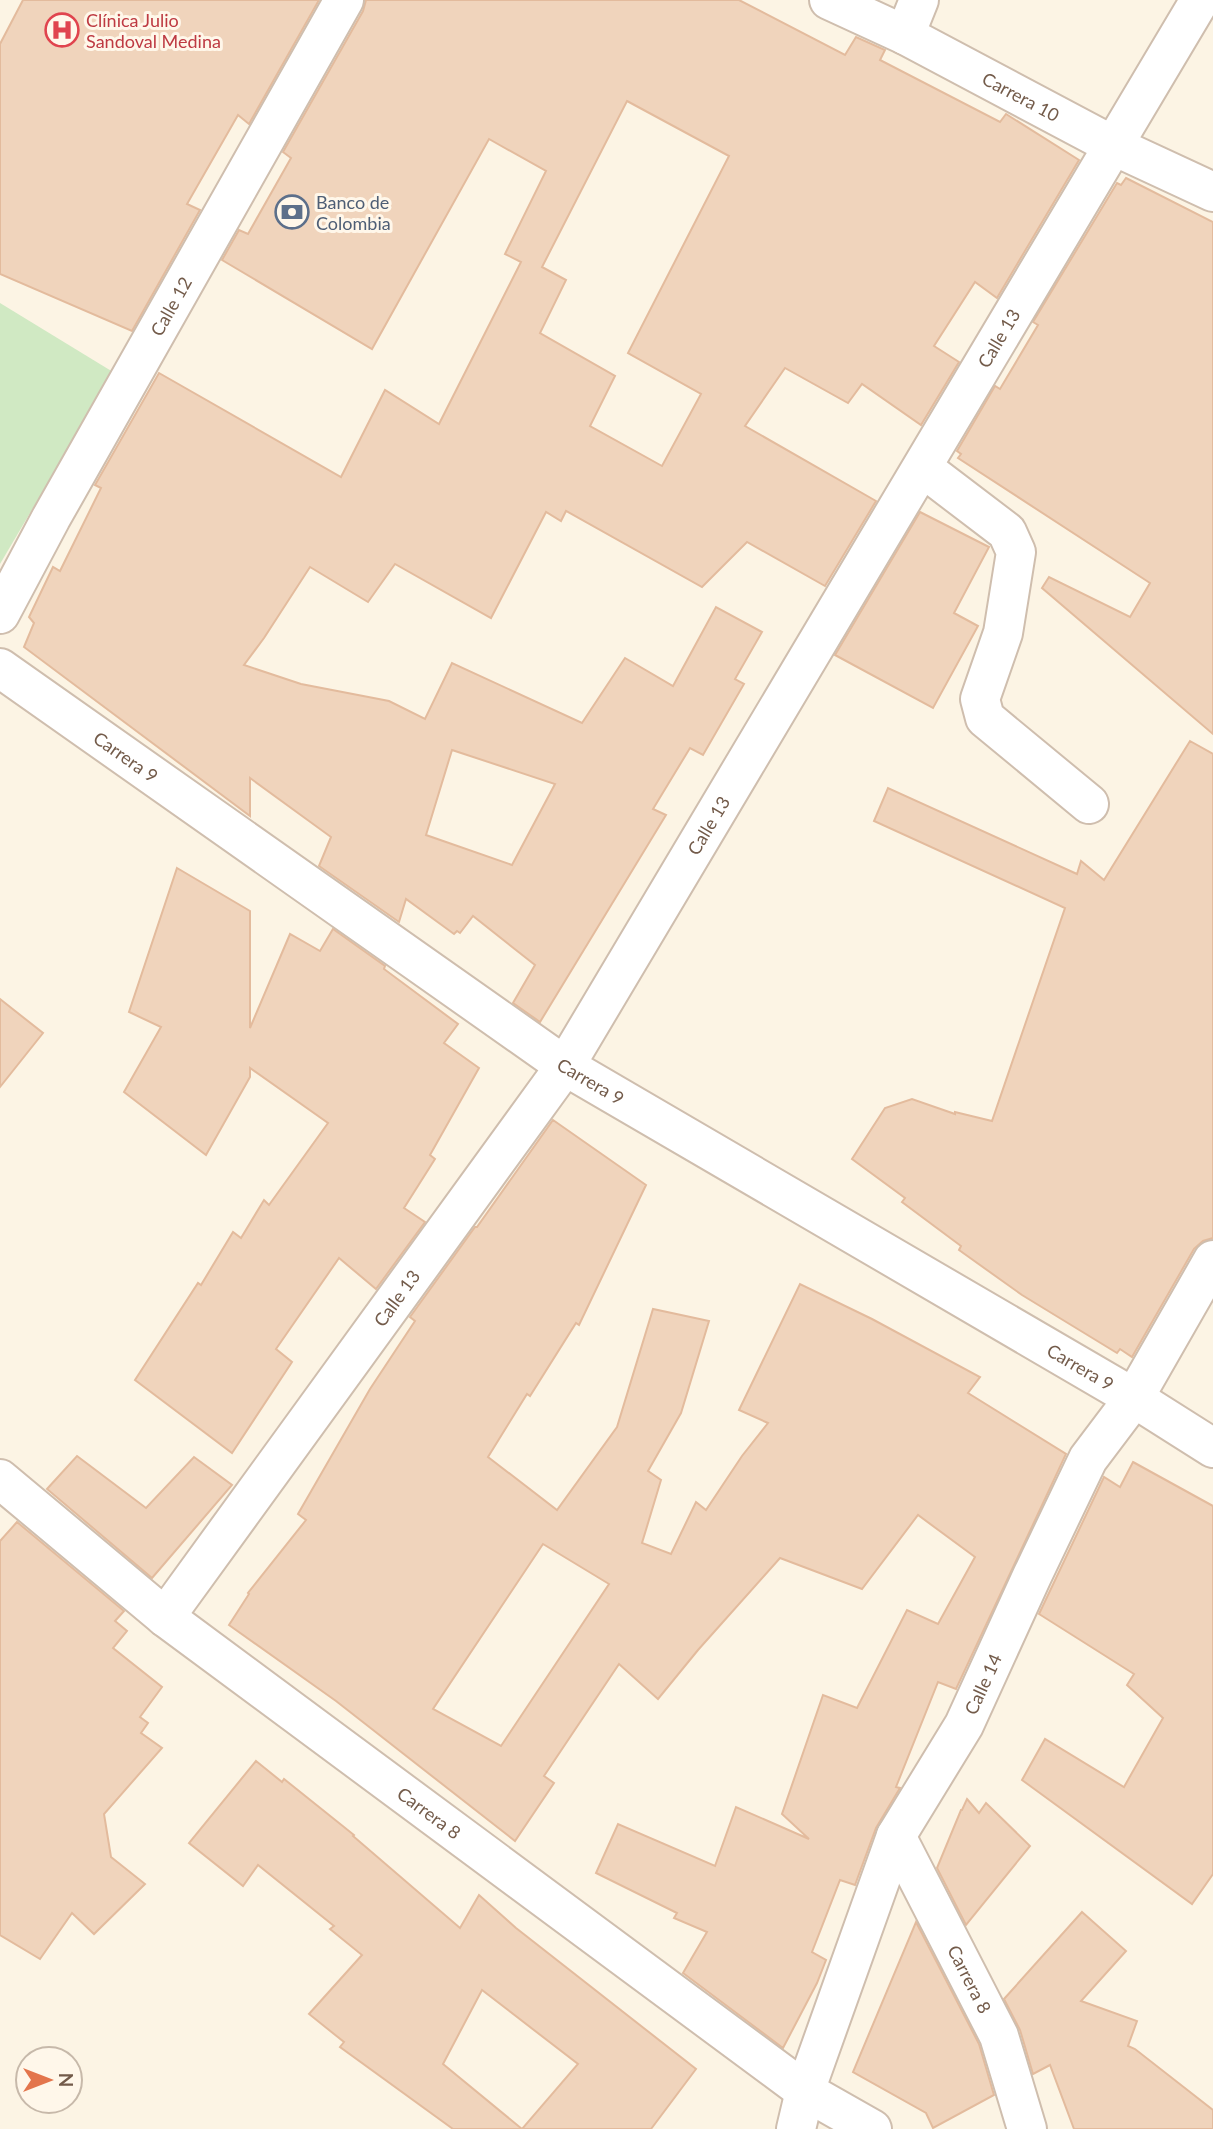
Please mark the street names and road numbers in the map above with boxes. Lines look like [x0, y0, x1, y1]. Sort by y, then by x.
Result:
street label: Carrera 10 [979, 67, 1063, 126]
street label: Calle 12 [145, 273, 196, 340]
street label: Calle 13 [973, 305, 1024, 372]
street label: Carrera 9 [89, 726, 162, 787]
street label: Calle 13 [682, 792, 734, 859]
street label: Carrera 9 [553, 1053, 628, 1109]
street label: Calle 13 [369, 1266, 424, 1331]
street label: Carrera 9 [1043, 1339, 1118, 1395]
street label: Calle 14 [959, 1650, 1006, 1718]
street label: Carrera 8 [393, 1782, 465, 1844]
street label: Carrera 8 [943, 1941, 996, 2017]

